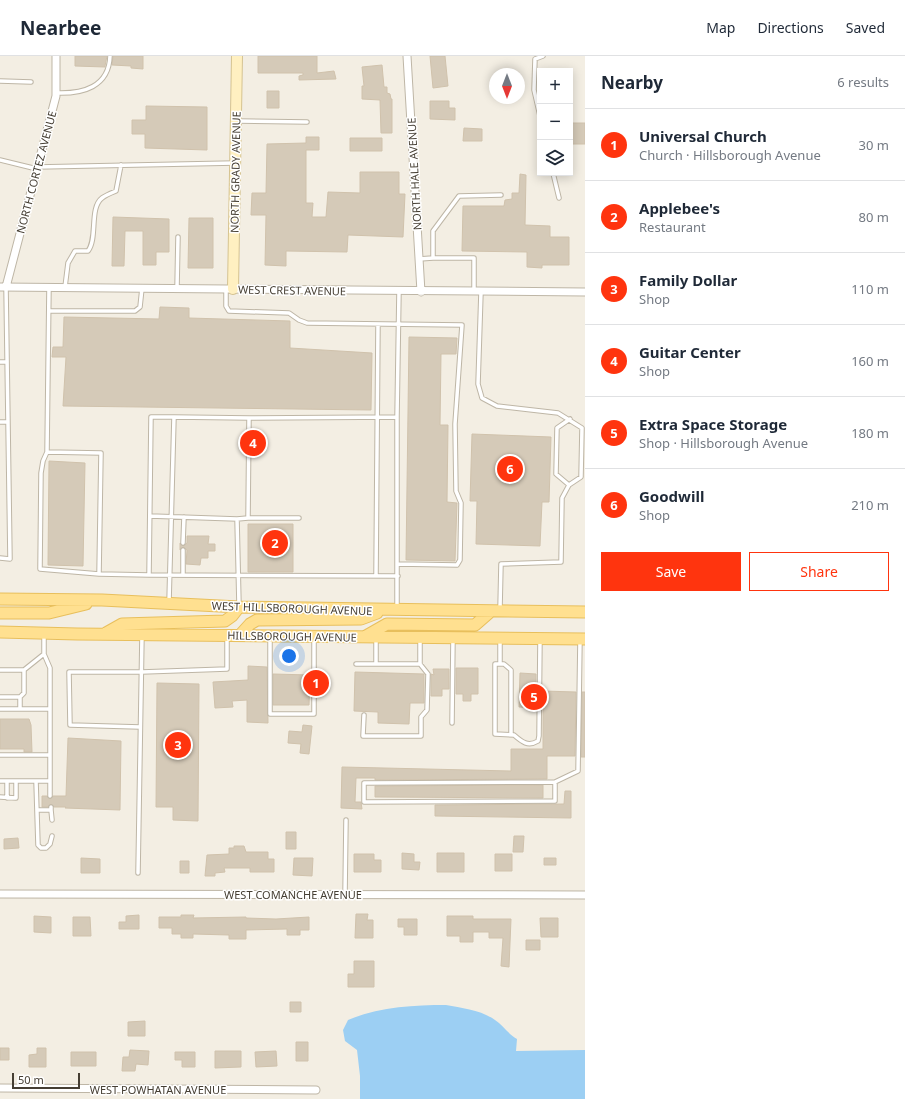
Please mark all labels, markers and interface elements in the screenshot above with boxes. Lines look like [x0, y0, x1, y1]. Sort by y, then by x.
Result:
text: Nearbee [20, 15, 101, 41]
text: Map [706, 18, 735, 37]
text: Directions [757, 18, 824, 37]
text: Saved [846, 18, 885, 37]
north arrow [489, 68, 525, 104]
map controls [537, 68, 573, 176]
button: + [537, 68, 573, 104]
text: Nearby [601, 71, 663, 94]
text: 6 results [837, 73, 889, 91]
button: − [537, 104, 573, 140]
street label: NORTH CORTEZ AVENUE [12, 109, 60, 235]
street label: NORTH GRADY AVENUE [226, 111, 244, 233]
street label: NORTH HALE AVENUE [404, 117, 424, 231]
text: Universal Church [639, 126, 767, 146]
text: 1 [610, 136, 618, 154]
text: 30 m [859, 136, 889, 154]
button: layers [537, 140, 573, 176]
text: Church · Hillsborough Avenue [639, 146, 821, 164]
text: Applebee's [639, 198, 720, 218]
text: 2 [610, 208, 618, 226]
text: 80 m [859, 208, 889, 226]
text: Restaurant [639, 218, 706, 236]
text: Family Dollar [639, 270, 737, 290]
text: 3 [610, 280, 618, 298]
text: 110 m [851, 280, 889, 298]
street label: WEST CREST AVENUE [238, 282, 346, 298]
text: Shop [639, 290, 670, 308]
text: Guitar Center [639, 342, 741, 362]
text: 4 [610, 352, 618, 370]
text: 160 m [851, 352, 889, 370]
text: Shop [639, 362, 670, 380]
text: Extra Space Storage [639, 414, 787, 434]
text: 5 [610, 424, 618, 442]
text: 180 m [851, 424, 889, 442]
pin: 4 [240, 428, 266, 458]
text: Shop · Hillsborough Avenue [639, 434, 808, 452]
pin: 6 [497, 454, 523, 484]
text: Goodwill [639, 486, 704, 506]
text: 6 [610, 496, 618, 514]
text: 210 m [851, 496, 889, 514]
text: Shop [639, 506, 670, 524]
pin: 2 [262, 528, 288, 558]
button: Save [601, 552, 741, 591]
button: Share [749, 552, 889, 591]
street label: WEST HILLSBOROUGH AVENUE [211, 598, 373, 618]
street label: HILLSBOROUGH AVENUE [227, 627, 357, 645]
your location [279, 646, 299, 666]
pin: 1 [303, 668, 329, 698]
pin: 5 [521, 682, 547, 712]
pin: 3 [165, 730, 191, 760]
street label: WEST COMANCHE AVENUE [224, 887, 362, 902]
scale bar [12, 1071, 80, 1090]
text: 50 m [18, 1072, 44, 1087]
street label: WEST POWHATAN AVENUE [90, 1082, 226, 1097]

